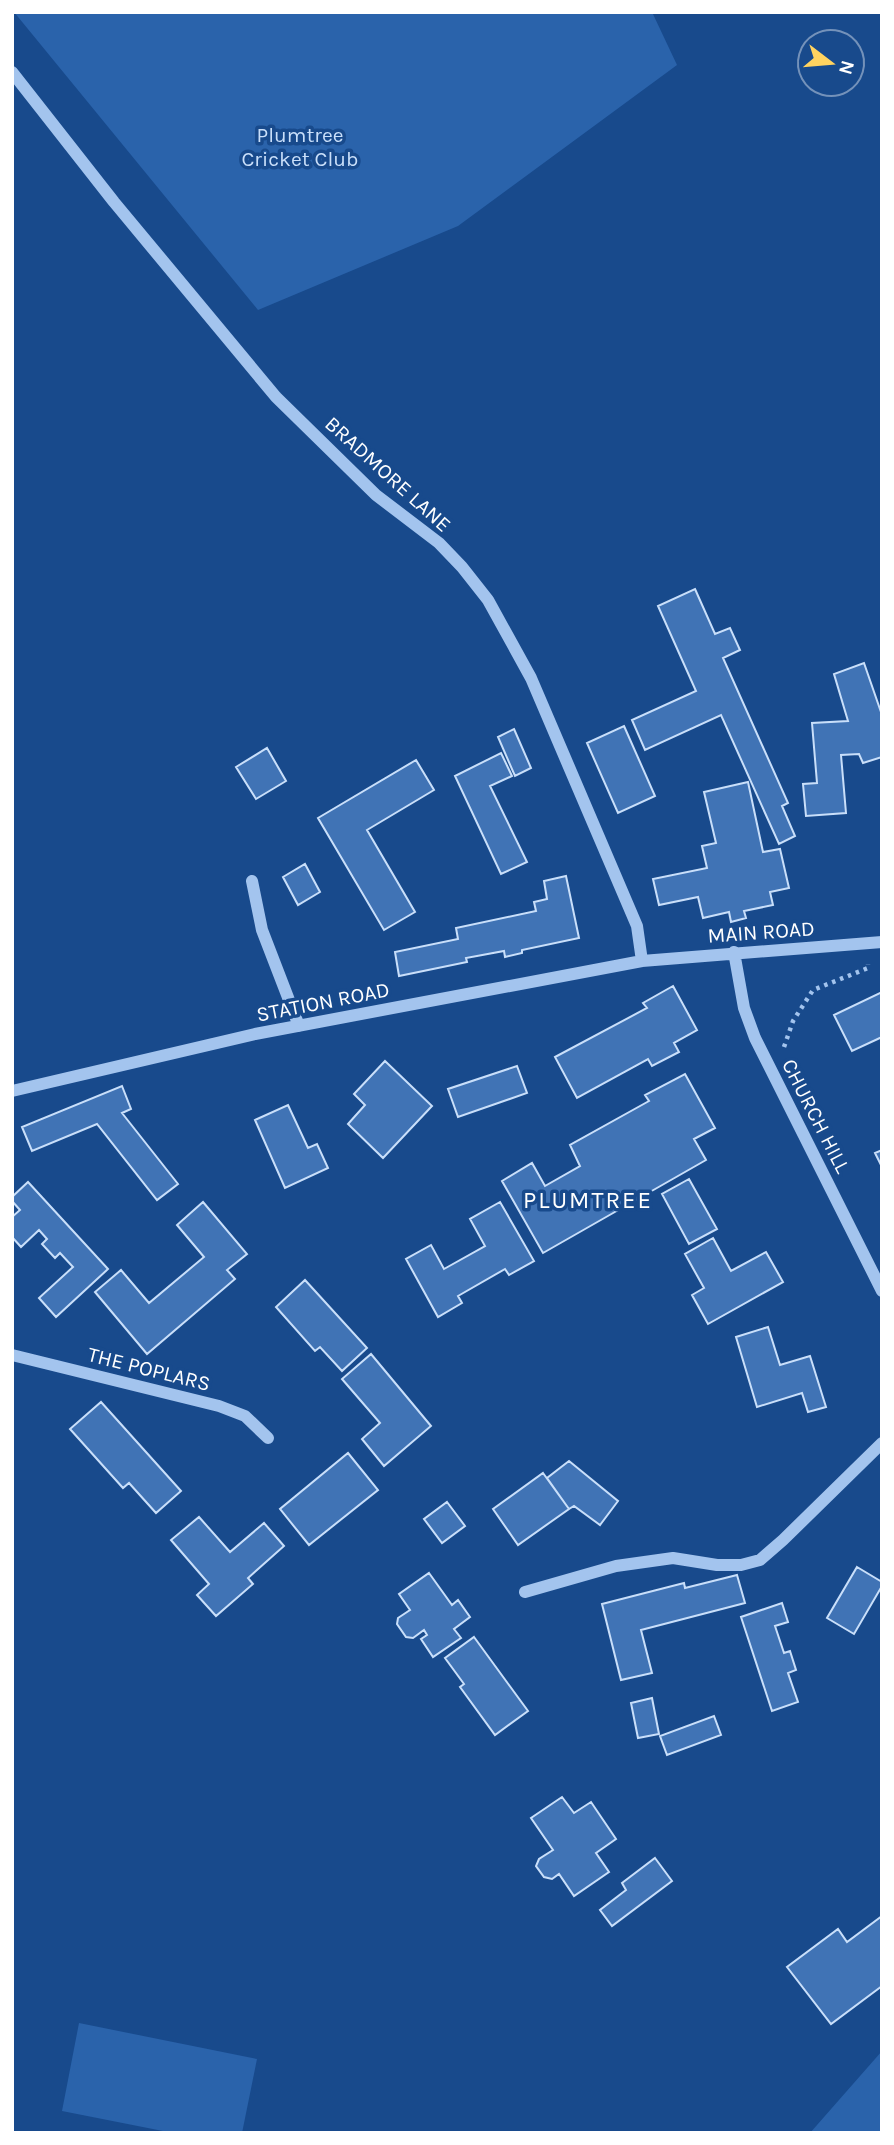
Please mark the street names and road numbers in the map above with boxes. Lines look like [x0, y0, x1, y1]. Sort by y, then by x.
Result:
street label: BRADMORE LANE [320, 411, 456, 537]
street label: MAIN ROAD [707, 916, 815, 948]
street label: STATION ROAD [254, 977, 392, 1027]
street label: CHURCH HILL [777, 1055, 855, 1177]
street label: THE POPLARS [85, 1342, 213, 1396]

